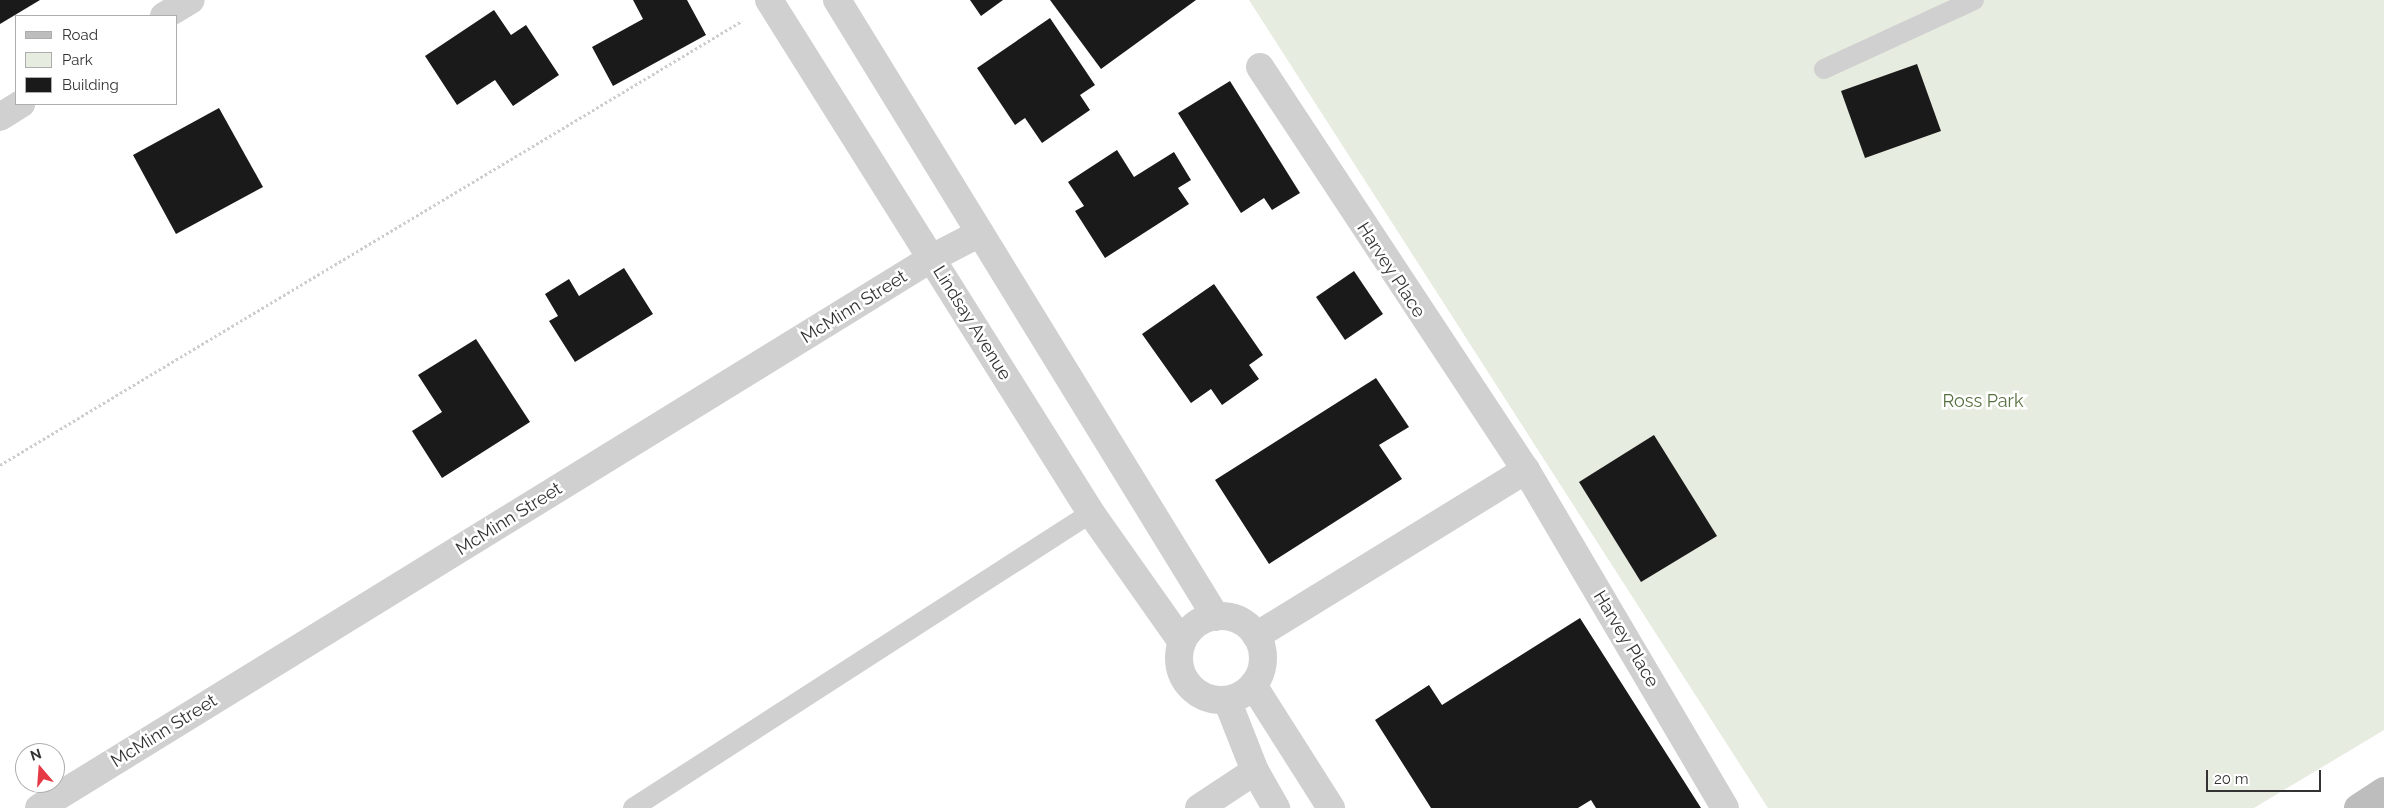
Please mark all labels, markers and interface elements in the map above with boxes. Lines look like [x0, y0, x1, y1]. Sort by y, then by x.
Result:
legend [15, 15, 178, 105]
text: Road [62, 26, 98, 44]
text: Park [62, 51, 93, 69]
text: Building [62, 76, 119, 94]
street label: Harvey Place [1352, 218, 1430, 322]
street label: Lindsay Avenue [928, 261, 1016, 385]
street label: McMinn Street [797, 266, 911, 348]
park label: Ross Park [1943, 390, 2023, 412]
street label: McMinn Street [452, 478, 566, 560]
street label: Harvey Place [1589, 587, 1663, 691]
street label: McMinn Street [107, 690, 221, 772]
north arrow [15, 743, 65, 793]
text: N [28, 745, 43, 764]
scale bar [2209, 760, 2324, 792]
text: 20 m [2214, 770, 2249, 788]

